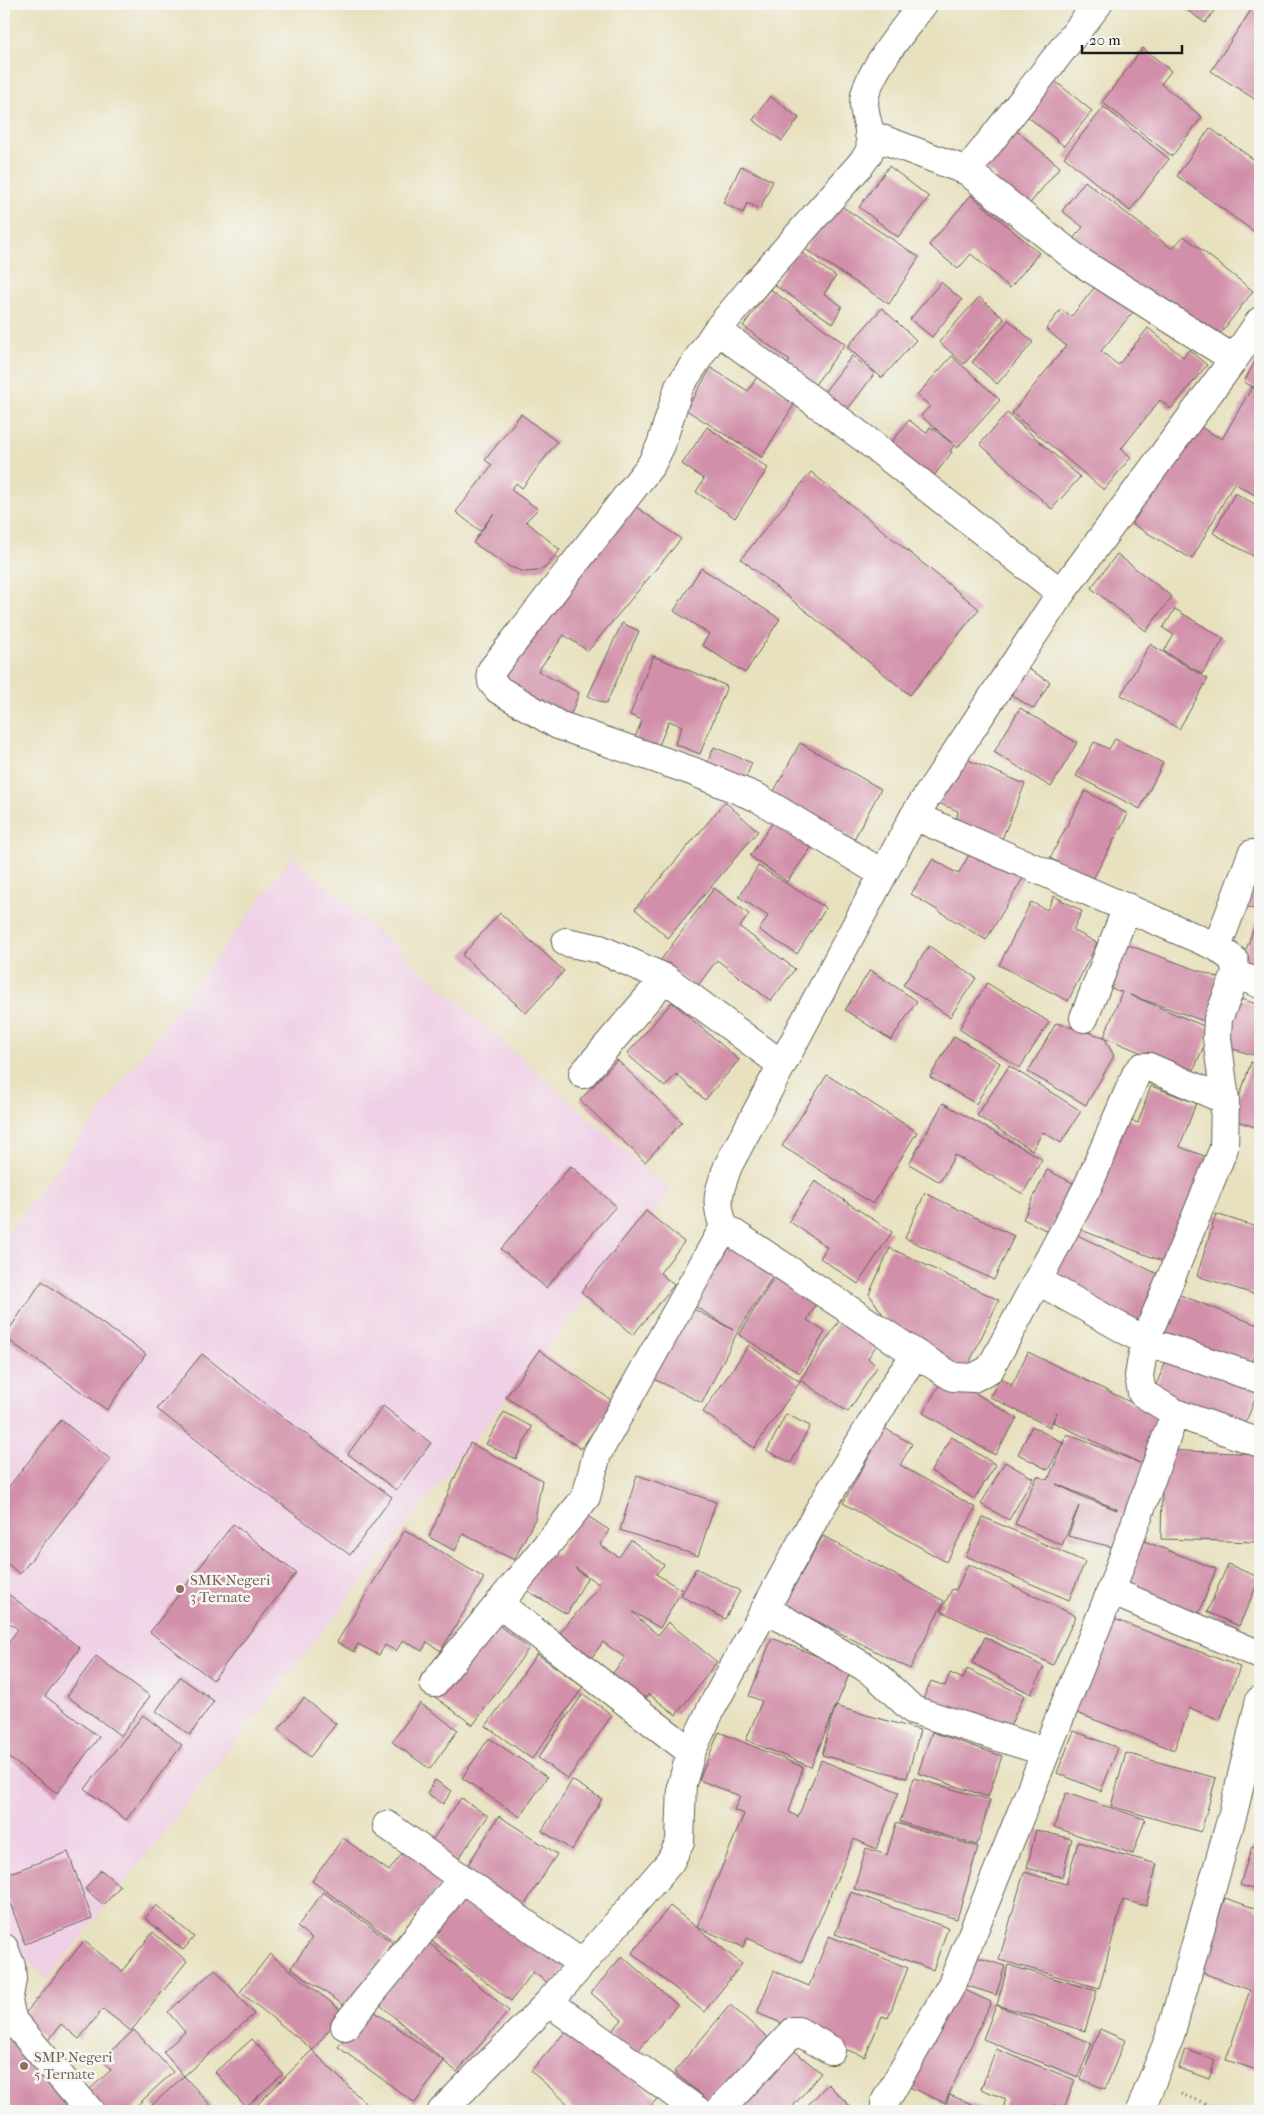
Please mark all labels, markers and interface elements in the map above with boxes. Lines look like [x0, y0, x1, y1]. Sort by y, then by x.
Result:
scale bar [1082, 22, 1182, 54]
text: 20 m [1089, 31, 1121, 49]
place label: SMK Negeri 3 Ternate [190, 1571, 271, 1606]
marker: SMK Negeri 3 Ternate [174, 1583, 186, 1595]
place label: SMP Negeri 5 Ternate [34, 2048, 113, 2083]
marker: SMP Negeri 5 Ternate [18, 2060, 30, 2072]

